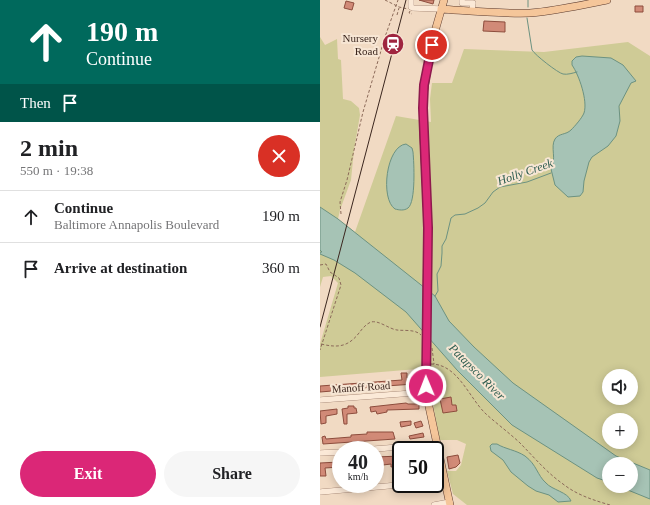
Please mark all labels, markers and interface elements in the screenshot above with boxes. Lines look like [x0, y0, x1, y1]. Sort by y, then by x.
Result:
icon: ahead [20, 16, 72, 68]
text: 190 m [86, 16, 158, 47]
pin [415, 28, 449, 62]
station icon: Nursery Road [380, 31, 406, 57]
place label: Nursery Road [343, 32, 378, 57]
icon: arrive [421, 34, 443, 56]
text: Continue [86, 49, 152, 69]
icon: arrive [59, 92, 81, 114]
text: Then [20, 95, 51, 111]
text: 2 min [20, 135, 78, 161]
button: close [258, 135, 300, 177]
water label: Holly Creek [494, 156, 555, 188]
text: 550 m · 19:38 [20, 163, 93, 178]
text: Continue [54, 200, 113, 216]
icon: ahead [20, 206, 42, 228]
text: 190 m [262, 208, 300, 224]
text: Baltimore Annapolis Boulevard [54, 217, 219, 232]
icon: arrive [20, 258, 42, 280]
text: Arrive at destination [54, 260, 187, 276]
text: 360 m [262, 260, 300, 276]
water label: Patapsco River [445, 340, 508, 403]
position arrow [405, 365, 447, 407]
map controls [602, 369, 638, 493]
button: sound [602, 369, 638, 405]
street label: Manoff Road [331, 379, 391, 395]
button: + [602, 413, 638, 449]
speed limit sign: 50 [392, 441, 444, 493]
button: Exit [20, 451, 156, 497]
button: Share [164, 451, 300, 497]
text: 40 [348, 451, 368, 473]
button: − [602, 457, 638, 493]
text: km/h [348, 471, 368, 482]

